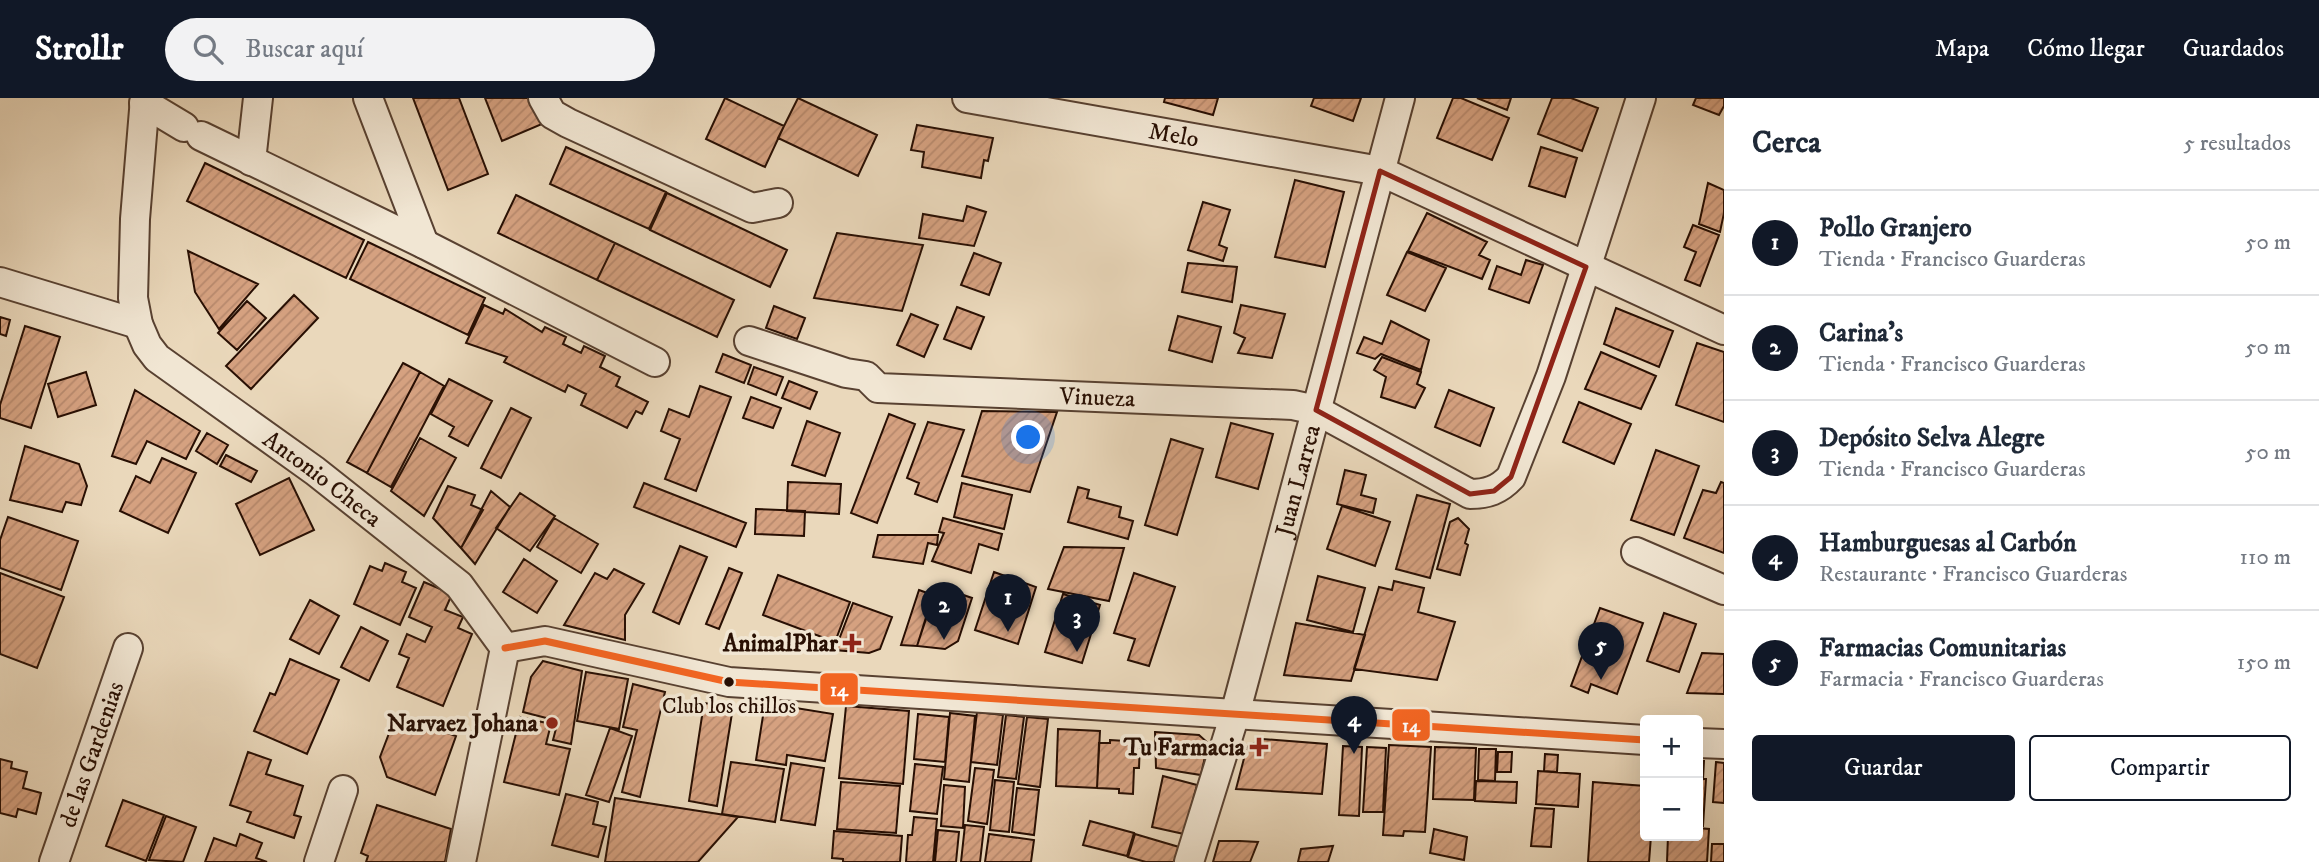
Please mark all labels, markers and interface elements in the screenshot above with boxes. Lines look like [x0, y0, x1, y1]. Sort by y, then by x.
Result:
search box [165, 18, 655, 81]
text: Strollr [35, 29, 123, 70]
icon: search [189, 30, 227, 68]
text: Buscar aquí [245, 33, 364, 66]
text: Mapa [1935, 34, 1989, 64]
text: Cómo llegar [2027, 34, 2145, 64]
text: Guardados [2183, 34, 2284, 64]
street label: Melo [1146, 116, 1201, 155]
text: Cerca [1752, 125, 1821, 162]
text: 5 resultados [2183, 129, 2291, 158]
text: Pollo Granjero [1819, 212, 1972, 245]
text: 1 [1771, 228, 1779, 257]
text: 50 m [2245, 228, 2291, 257]
text: Tienda · Francisco Guarderas [1819, 245, 2086, 274]
text: Carina's [1819, 317, 1903, 350]
text: 2 [1769, 333, 1781, 362]
text: 50 m [2245, 333, 2291, 362]
text: Tienda · Francisco Guarderas [1819, 350, 2086, 379]
street label: Vinueza [1058, 381, 1137, 415]
your location [1011, 420, 1045, 454]
street label: Juan Larrea [1269, 421, 1328, 541]
text: Depósito Selva Alegre [1819, 422, 2045, 455]
street label: Antonio Checa [257, 425, 388, 535]
text: 3 [1771, 438, 1779, 467]
text: 50 m [2245, 438, 2291, 467]
text: Tienda · Francisco Guarderas [1819, 455, 2086, 484]
text: Hamburguesas al Carbón [1819, 527, 2077, 560]
text: 4 [1768, 543, 1782, 572]
text: 110 m [2240, 543, 2291, 572]
text: Restaurante · Francisco Guarderas [1819, 560, 2127, 589]
pin: 1 [985, 574, 1031, 632]
pin: 2 [921, 582, 967, 640]
pin: 3 [1054, 594, 1100, 652]
pin: 5 [1578, 622, 1624, 680]
place label: AnimalPhar [722, 629, 839, 659]
text: Farmacias Comunitarias [1819, 632, 2066, 665]
marker: AnimalPhar [844, 635, 860, 651]
text: 5 [1769, 648, 1781, 677]
text: 150 m [2237, 648, 2291, 677]
text: Farmacia · Francisco Guarderas [1819, 665, 2104, 694]
line badge: 14 [819, 672, 859, 706]
marker: Club los chillos [722, 675, 736, 689]
street label: de las Gardenias [53, 678, 131, 831]
text: 14 [830, 679, 849, 702]
place label: Club los chillos [662, 693, 796, 720]
pin: 4 [1331, 696, 1377, 754]
line badge: 14 [1391, 708, 1431, 742]
place label: Narvaez Johana [387, 709, 539, 739]
marker: Narvaez Johana [544, 715, 560, 731]
text: 14 [1402, 715, 1421, 738]
map controls [1640, 715, 1703, 841]
button: + [1640, 715, 1703, 778]
place label: Tu Farmacia [1123, 733, 1246, 763]
button: Guardar [1752, 735, 2015, 801]
button: Compartir [2029, 735, 2291, 801]
marker: Tu Farmacia [1251, 739, 1267, 755]
button: − [1640, 778, 1703, 841]

